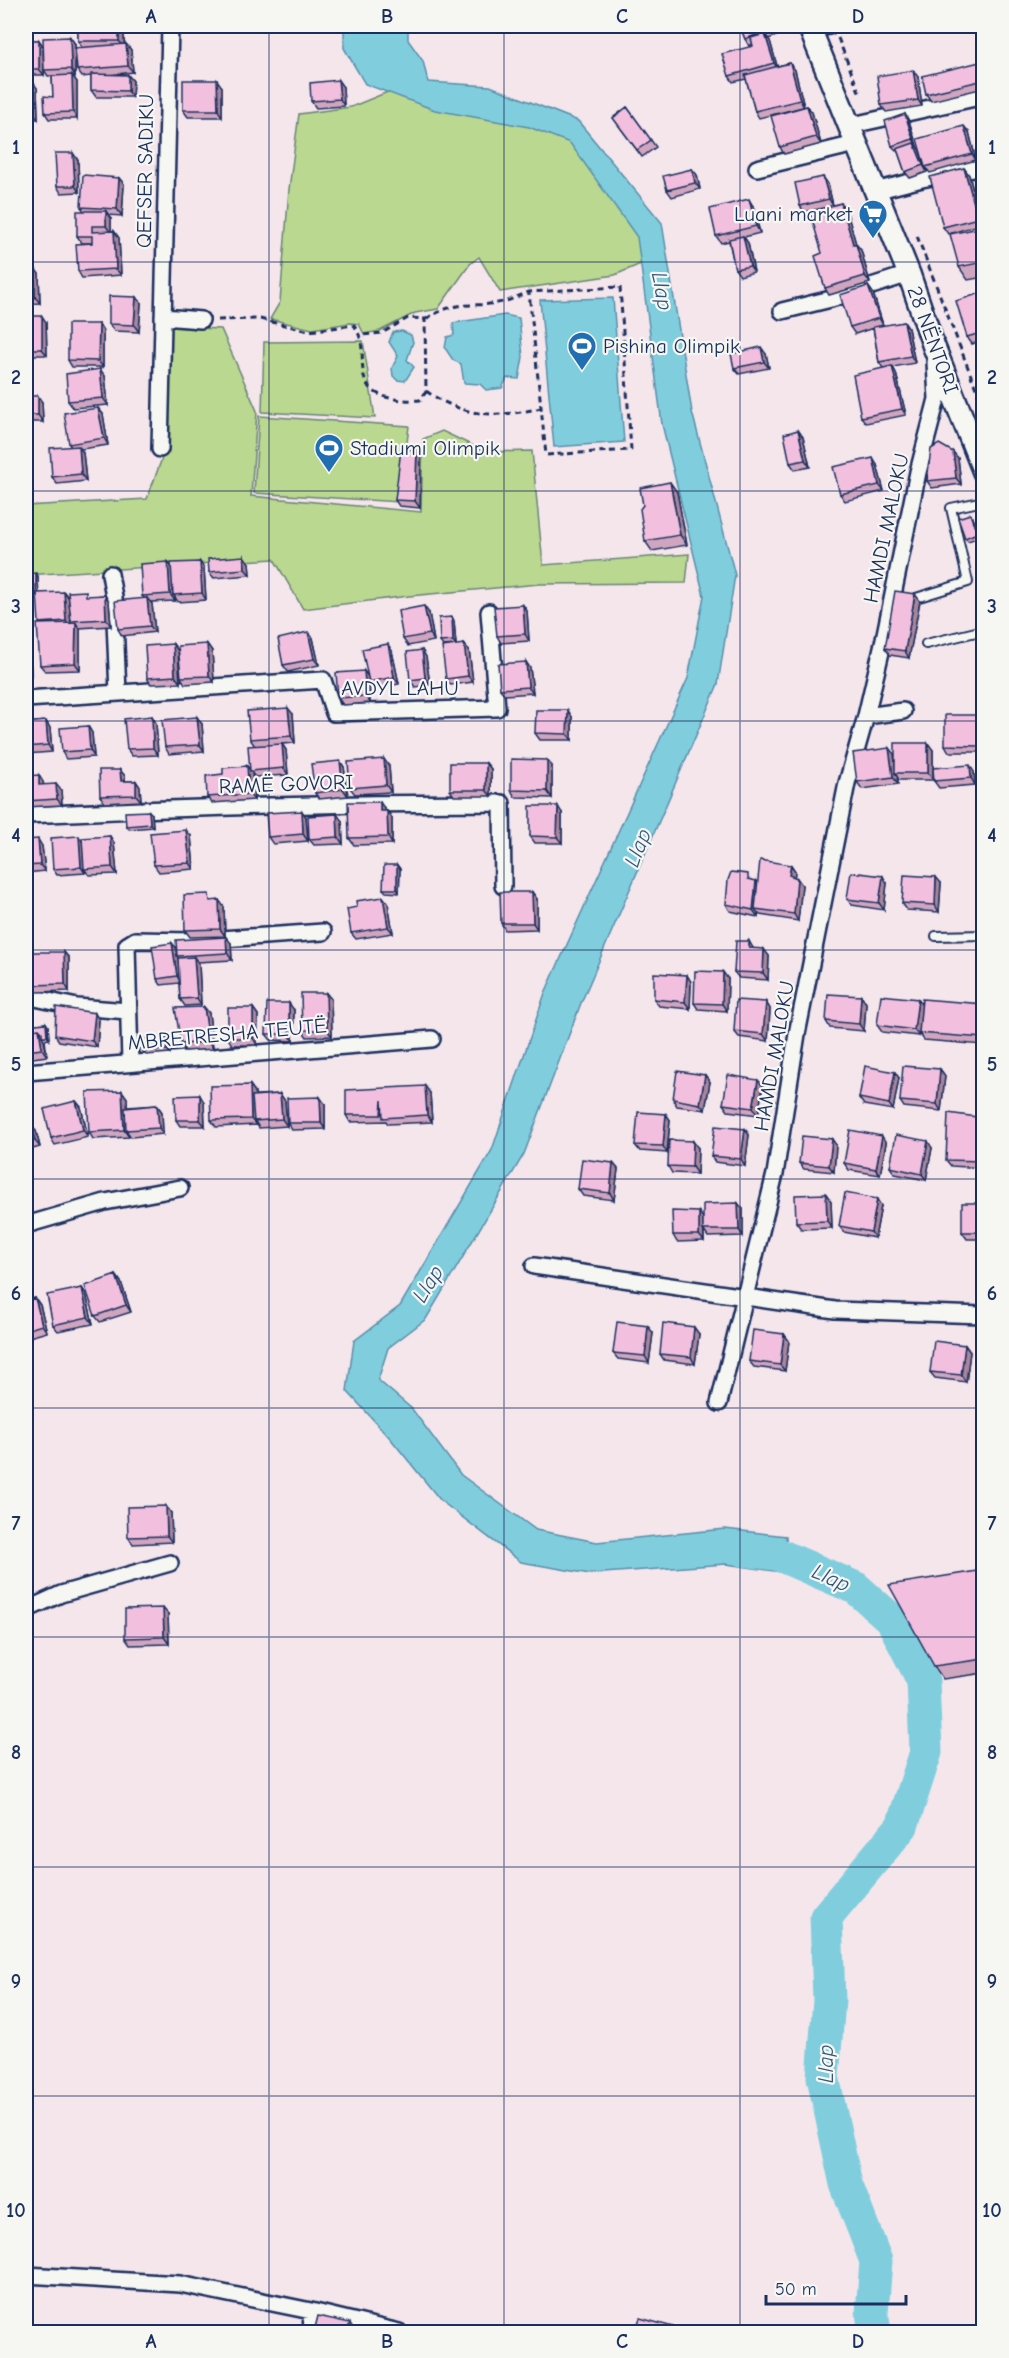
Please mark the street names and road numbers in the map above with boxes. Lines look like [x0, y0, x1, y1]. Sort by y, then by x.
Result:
street label: QEFSER SADIKU [132, 94, 158, 248]
street label: 28 NËNTORI [902, 283, 964, 397]
street label: HAMDI MALOKU [858, 451, 914, 605]
street label: AVDYL LAHU [341, 676, 459, 700]
street label: RAMË GOVORI [218, 770, 354, 798]
street label: HAMDI MALOKU [749, 979, 799, 1133]
street label: MBRETRESHA TEUTË [126, 1013, 328, 1055]

